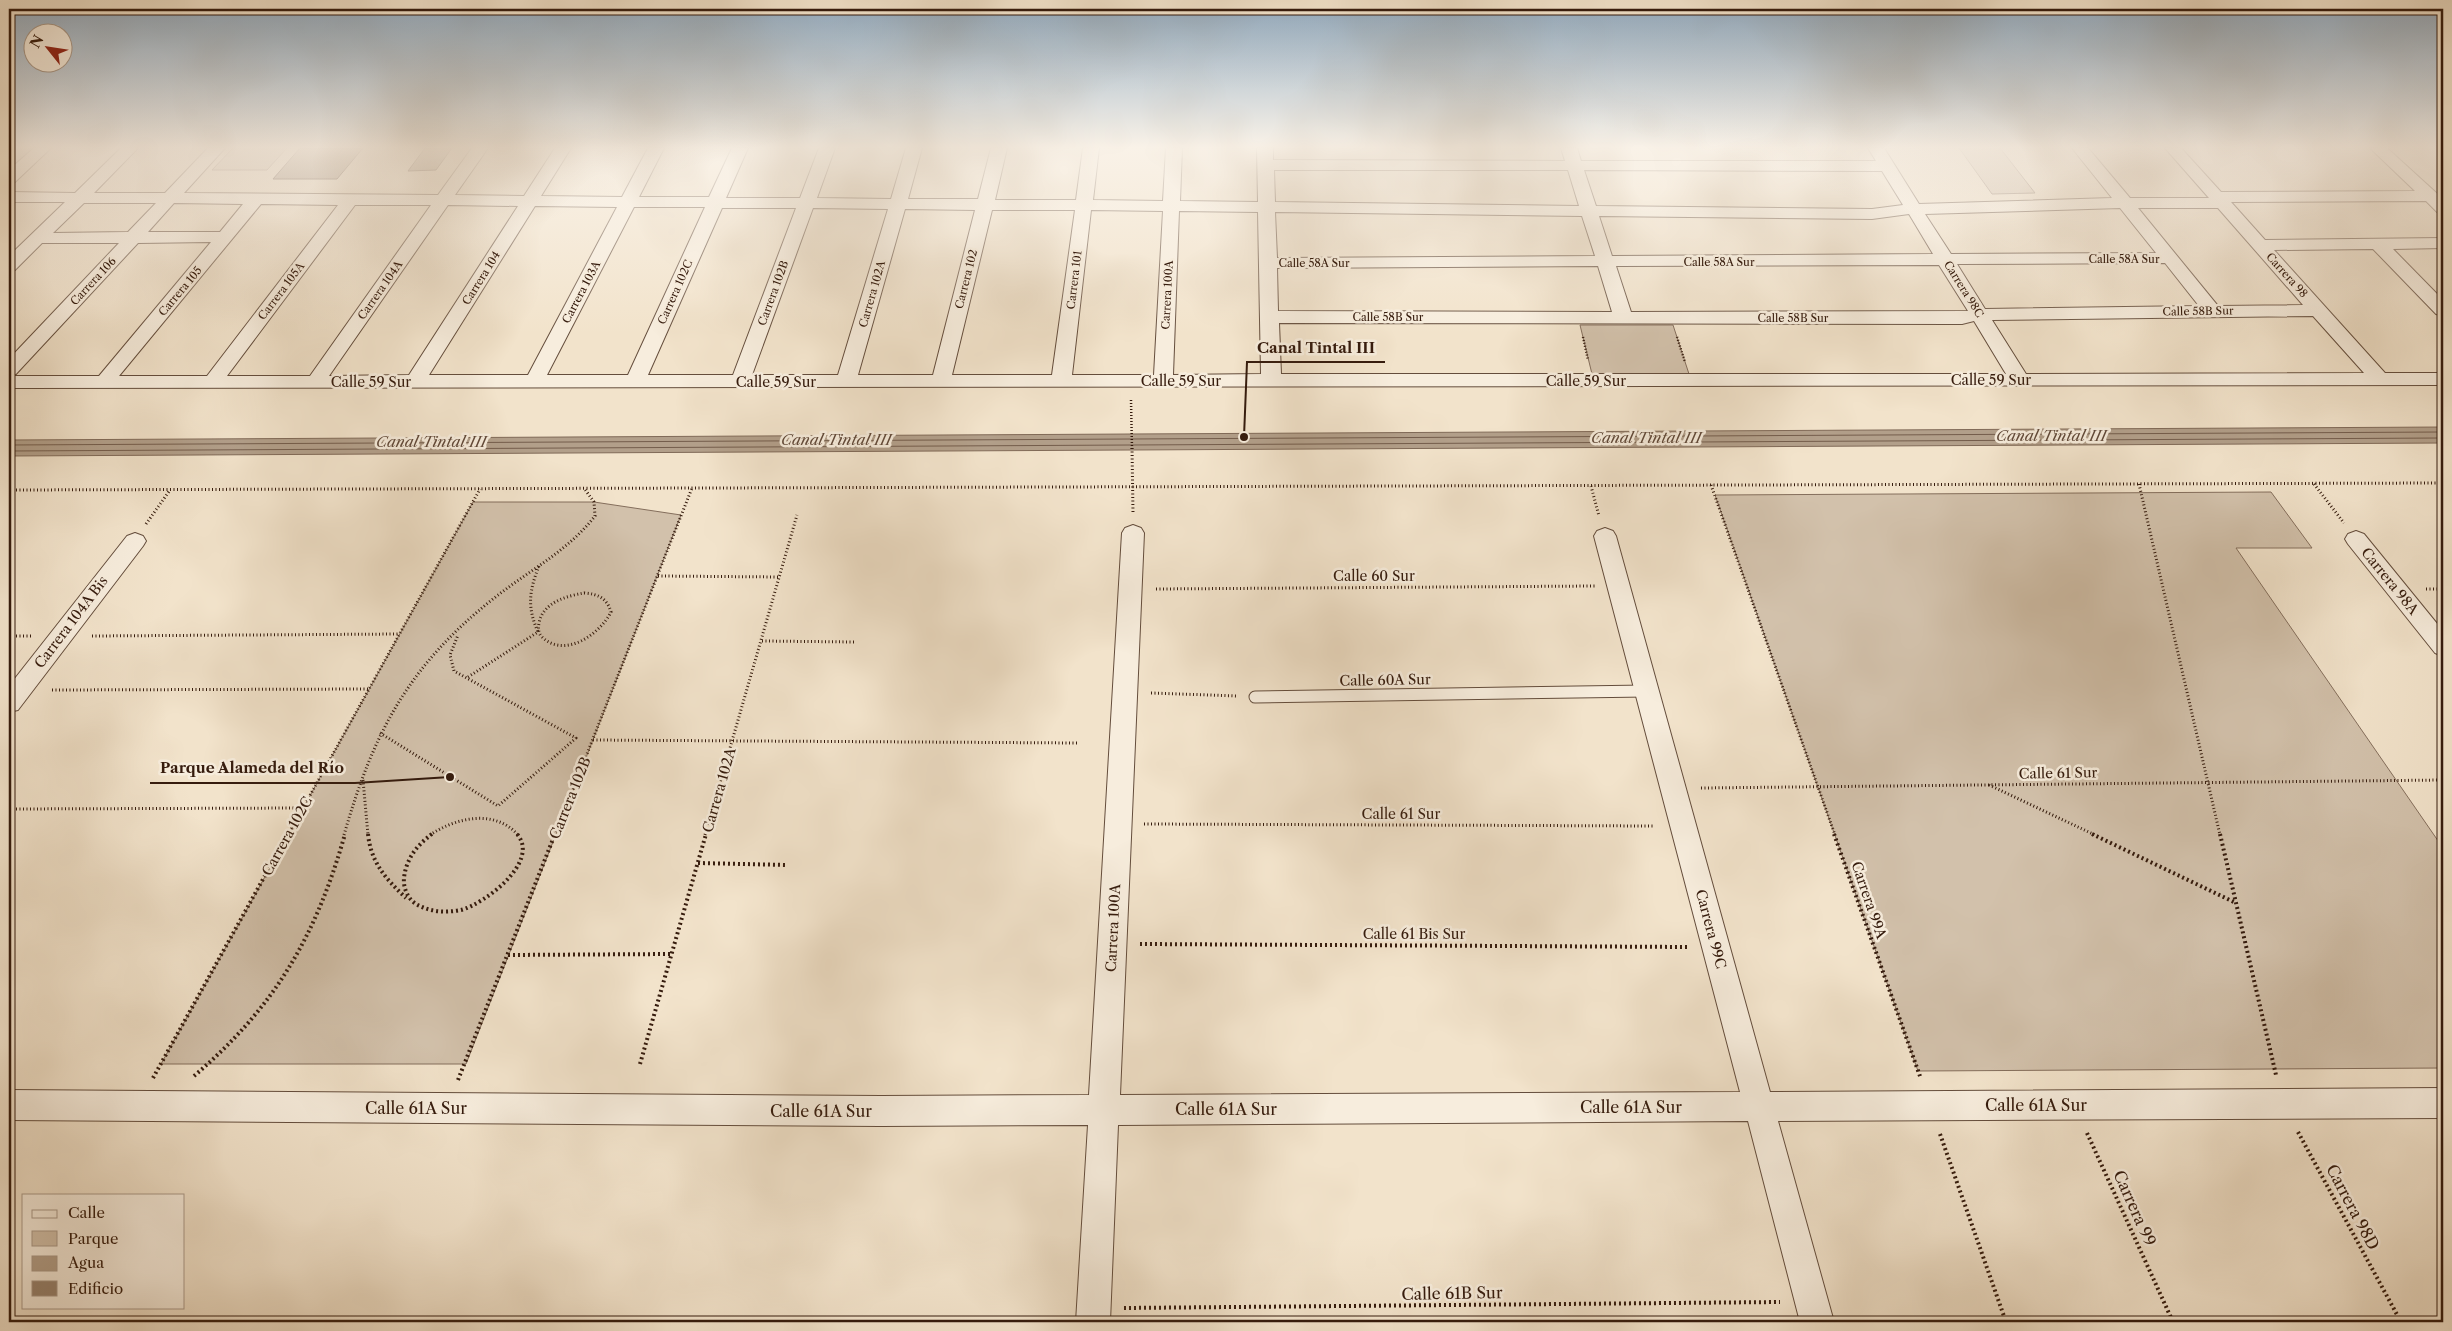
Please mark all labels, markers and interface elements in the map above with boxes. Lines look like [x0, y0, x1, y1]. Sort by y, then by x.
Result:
north arrow [22, 22, 72, 72]
text: N [26, 32, 48, 51]
street label: Carrera 102 [952, 248, 980, 310]
street label: Carrera 104 [459, 249, 503, 307]
street label: Carrera 101 [1063, 250, 1085, 310]
street label: Carrera 98 [2263, 250, 2311, 300]
street label: Calle 58A Sur [2088, 252, 2160, 266]
street label: Carrera 106 [67, 254, 119, 308]
street label: Calle 58A Sur [1683, 255, 1755, 269]
street label: Calle 58A Sur [1278, 256, 1350, 270]
street label: Carrera 104A [354, 257, 406, 322]
street label: Carrera 103A [559, 258, 604, 326]
street label: Carrera 102C [655, 258, 695, 326]
street label: Carrera 102B [755, 258, 791, 328]
street label: Carrera 102A [856, 258, 888, 329]
street label: Carrera 98C [1941, 258, 1987, 320]
street label: Carrera 105A [255, 259, 308, 323]
street label: Carrera 100A [1158, 259, 1176, 330]
street label: Carrera 105 [155, 263, 205, 319]
street label: Calle 58B Sur [2162, 303, 2234, 319]
street label: Calle 58B Sur [1352, 310, 1424, 324]
street label: Calle 58B Sur [1757, 311, 1829, 325]
callout: Canal Tintal III [1247, 332, 1385, 362]
text: Canal Tintal III [1257, 338, 1375, 357]
street label: Calle 59 Sur [1951, 371, 2031, 389]
street label: Calle 59 Sur [1141, 372, 1221, 390]
street label: Calle 59 Sur [1546, 372, 1626, 390]
street label: Calle 59 Sur [331, 373, 411, 391]
street label: Calle 59 Sur [736, 373, 816, 391]
water label: Canal Tintal III [1996, 426, 2110, 445]
water label: Canal Tintal III [1591, 428, 1705, 447]
water label: Canal Tintal III [781, 430, 895, 449]
water label: Canal Tintal III [376, 432, 490, 451]
street label: Carrera 98A [2357, 544, 2423, 619]
street label: Calle 60 Sur [1333, 567, 1415, 585]
street label: Carrera 104A Bis [30, 572, 112, 672]
street label: Calle 60A Sur [1339, 670, 1431, 690]
street label: Carrera 102A [698, 745, 740, 835]
callout: Parque Alameda del Río [150, 753, 355, 783]
street label: Carrera 102B [545, 754, 595, 842]
text: Parque Alameda del Río [160, 758, 344, 777]
street label: Calle 61 Sur [2018, 763, 2098, 783]
street label: Carrera 102C [258, 793, 316, 879]
street label: Calle 61 Sur [1362, 805, 1440, 823]
street label: Carrera 99A [1847, 859, 1891, 942]
street label: Carrera 100A [1102, 883, 1124, 973]
street label: Carrera 99C [1692, 887, 1730, 971]
street label: Calle 61 Bis Sur [1363, 925, 1465, 943]
street label: Calle 61A Sur [1985, 1095, 2087, 1115]
street label: Calle 61A Sur [1580, 1097, 1682, 1117]
street label: Calle 61A Sur [365, 1098, 467, 1118]
street label: Calle 61A Sur [1175, 1099, 1277, 1119]
street label: Calle 61A Sur [770, 1101, 872, 1121]
street label: Carrera 98D [2322, 1161, 2384, 1253]
street label: Carrera 99 [2109, 1167, 2161, 1249]
legend [22, 1194, 185, 1308]
text: Calle [68, 1203, 105, 1222]
text: Parque [68, 1229, 118, 1248]
text: Agua [67, 1253, 104, 1272]
text: Edificio [68, 1279, 123, 1298]
street label: Calle 61B Sur [1401, 1282, 1503, 1304]

